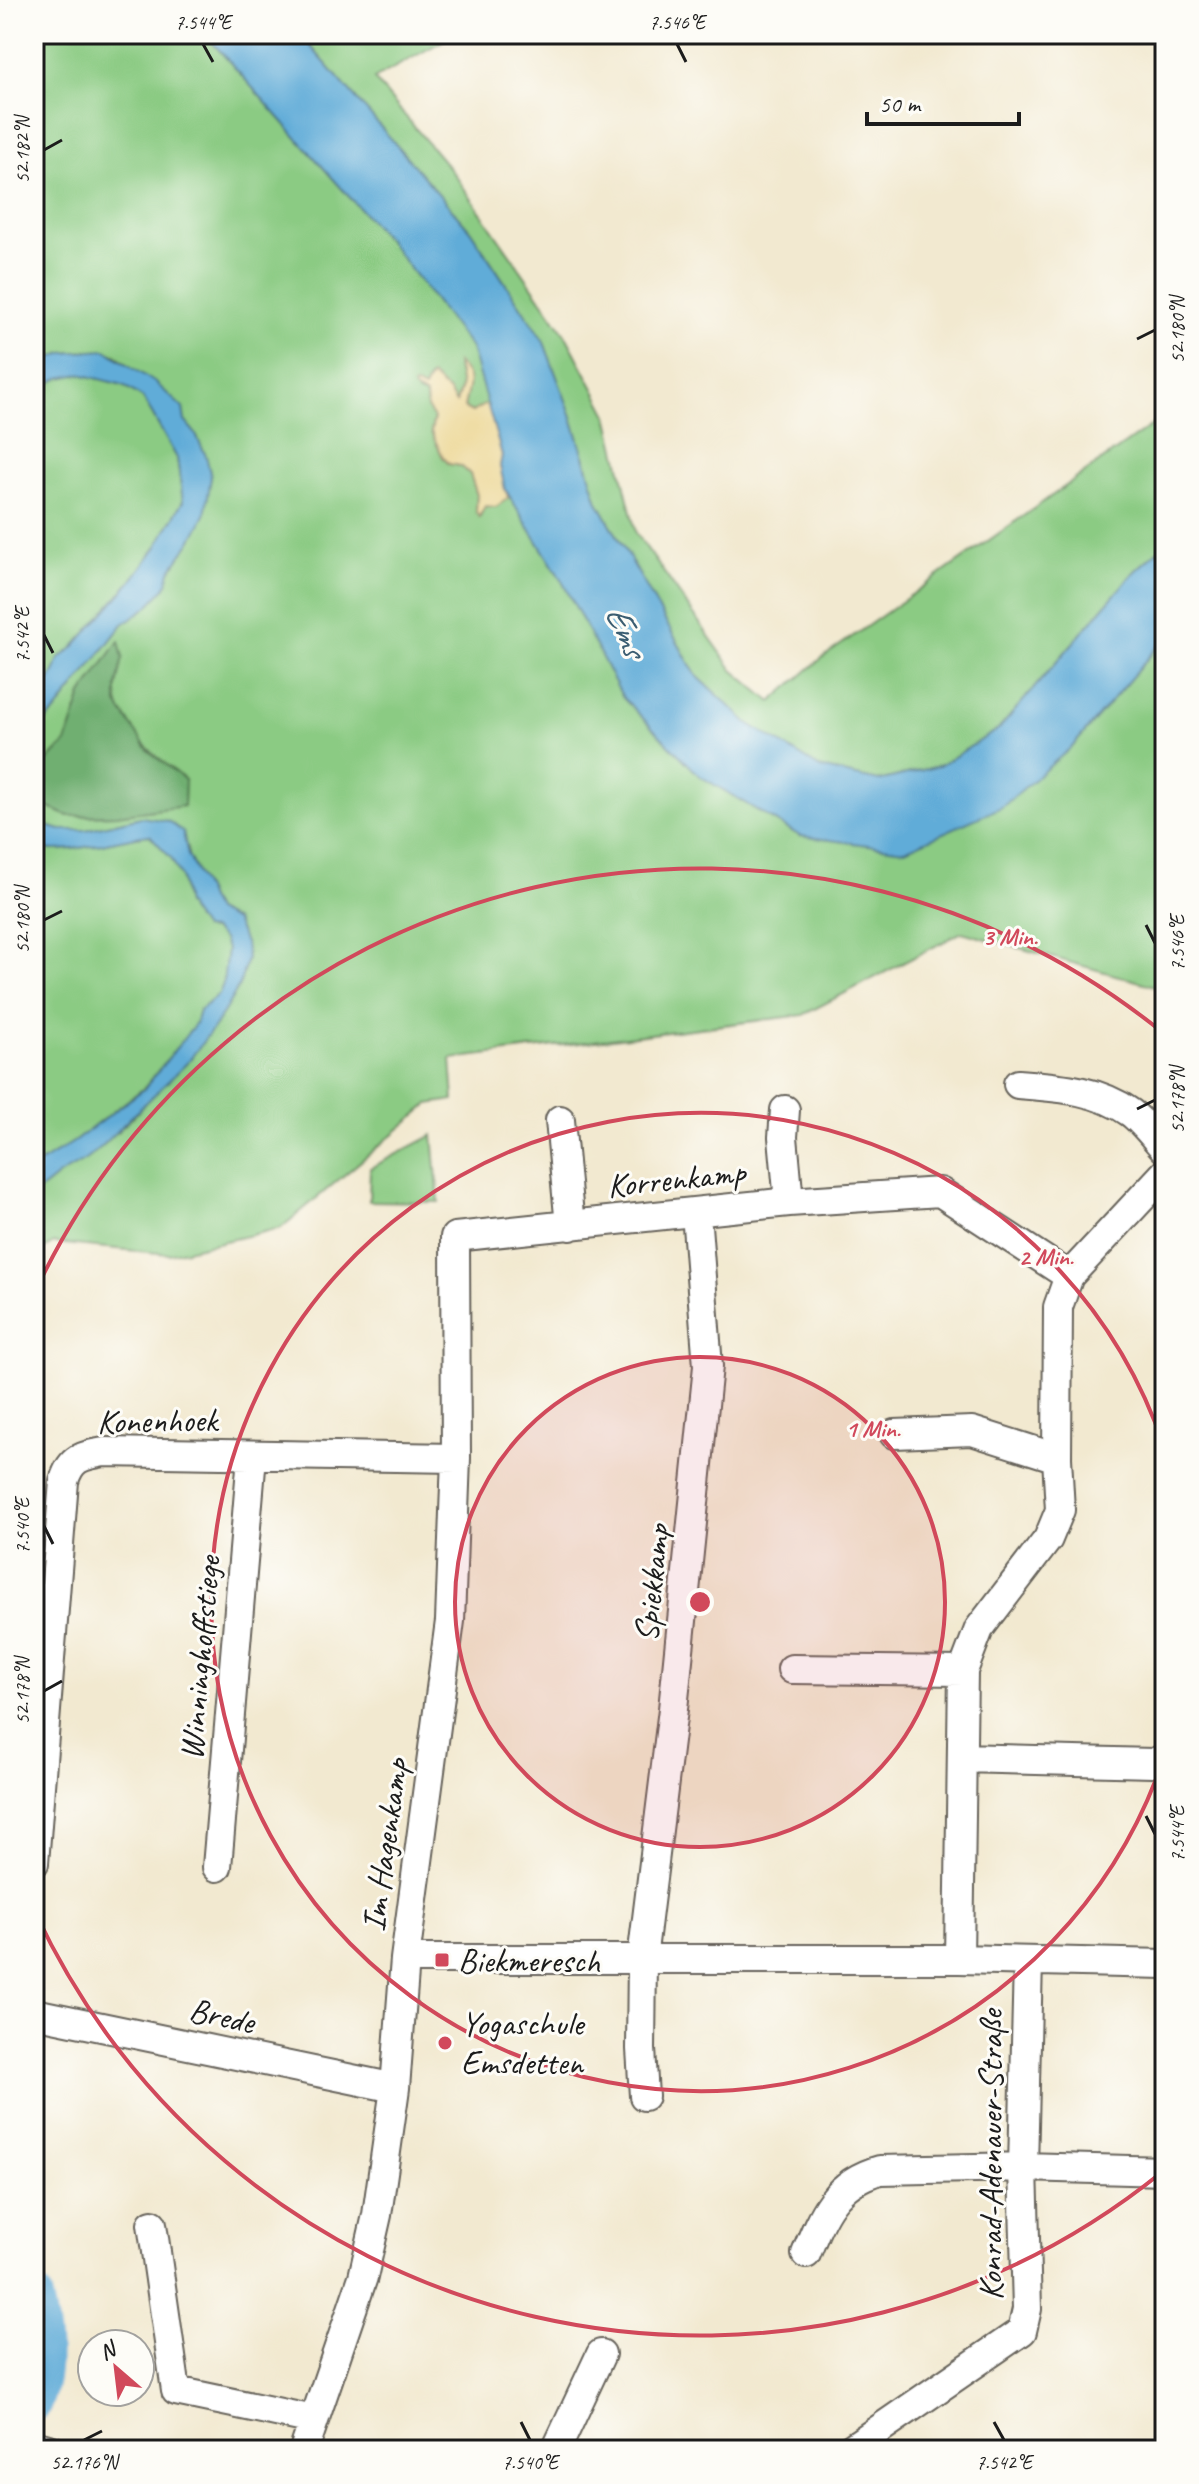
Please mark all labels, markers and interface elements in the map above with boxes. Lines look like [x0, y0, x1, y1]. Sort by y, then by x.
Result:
text: 7.544°E [175, 10, 234, 35]
text: 7.546°E [649, 10, 708, 35]
scale bar [867, 76, 1019, 126]
text: 50 m [879, 89, 922, 119]
text: 52.182°N [10, 114, 35, 183]
text: 52.180°N [1165, 294, 1190, 363]
water label: Ems [595, 598, 660, 669]
text: 7.542°E [10, 604, 35, 663]
text: 52.180°N [10, 884, 35, 953]
text: 7.546°E [1165, 912, 1190, 971]
text: 3 Min. [983, 922, 1039, 952]
text: 52.178°N [1165, 1064, 1190, 1133]
street label: Korrenkamp [605, 1150, 749, 1207]
text: 2 Min. [1019, 1242, 1075, 1272]
street label: Konenhoek [97, 1398, 220, 1443]
text: 1 Min. [846, 1414, 902, 1444]
text: 7.540°E [10, 1495, 35, 1554]
street label: Spiekkamp [624, 1520, 679, 1644]
street label: Winninghoffstiege [169, 1553, 230, 1762]
centre of rings [686, 1588, 714, 1616]
text: 52.178°N [10, 1655, 35, 1724]
street label: Im Hagenkamp [351, 1754, 418, 1934]
text: 7.544°E [1165, 1803, 1190, 1862]
place label: Biekmeresch [458, 1939, 601, 1982]
marker: Biekmeresch [433, 1951, 451, 1969]
street label: Brede [185, 1988, 260, 2044]
place label: Yogaschule Emsdetten [461, 2002, 586, 2084]
street label: Konrad-Adenauer-Straße [969, 2007, 1012, 2300]
marker: Yogaschule Emsdetten [436, 2034, 454, 2052]
north arrow [76, 2328, 156, 2408]
text: N [94, 2334, 123, 2367]
text: 52.176°N [51, 2450, 120, 2475]
text: 7.540°E [502, 2450, 561, 2475]
text: 7.542°E [976, 2450, 1035, 2475]

